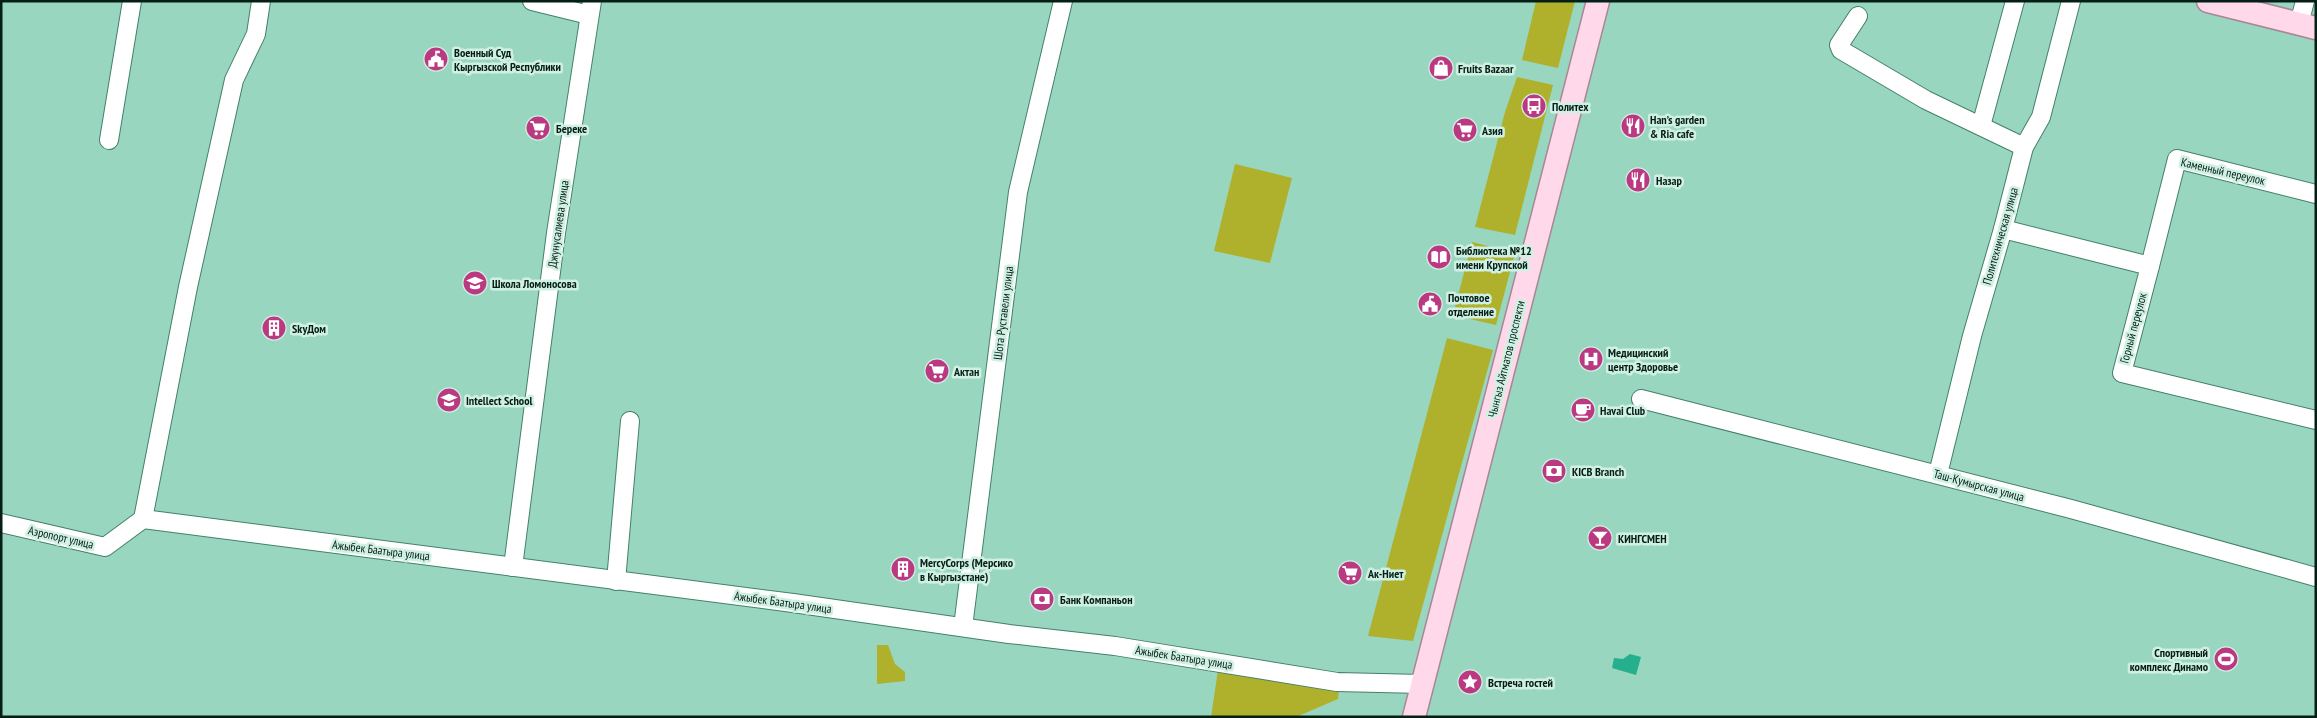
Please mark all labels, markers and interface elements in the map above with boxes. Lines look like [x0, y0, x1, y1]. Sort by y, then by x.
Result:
place label: Военный Суд Кыргызской Республики [454, 45, 561, 74]
public building icon: Военный Суд Кыргызской Республики [423, 46, 449, 72]
shop icon: Fruits Bazaar [1428, 55, 1454, 81]
place label: Fruits Bazaar [1458, 61, 1514, 76]
bus stop icon: Политех [1521, 93, 1547, 119]
place label: Политех [1552, 99, 1589, 114]
place label: Han’s garden & Ria cafe [1650, 112, 1705, 141]
restaurant icon: Han’s garden & Ria cafe [1620, 113, 1646, 139]
supermarket icon: Береке [525, 115, 551, 141]
supermarket icon: Азия [1452, 117, 1478, 143]
place label: Береке [556, 121, 587, 136]
place label: Азия [1481, 123, 1503, 138]
street label: Каменный переулок [2179, 154, 2267, 188]
restaurant icon: Назар [1625, 167, 1651, 193]
place label: Назар [1656, 173, 1683, 188]
street label: Джунусалиева улица [544, 179, 572, 269]
street label: Политехническая улица [1979, 185, 2021, 286]
place label: Библиотека №12 имени Крупской [1456, 243, 1532, 272]
library icon: Библиотека №12 имени Крупской [1426, 244, 1452, 270]
street label: Шота Руставели улица [990, 265, 1016, 361]
school or university icon: Школа Ломоносова [462, 270, 488, 296]
place label: Школа Ломоносова [492, 276, 577, 291]
place label: Почтовое отделение [1448, 290, 1494, 319]
public building icon: Почтовое отделение [1417, 291, 1443, 317]
street label: Горный переулок [2116, 291, 2150, 365]
street label: Чынгыз Айтматов проспекти [1484, 299, 1528, 419]
building icon: SkyДом [261, 315, 287, 341]
place label: SkyДом [292, 321, 326, 336]
place label: Медицинский центр Здоровье [1608, 345, 1678, 374]
hospital icon: Медицинский центр Здоровье [1578, 346, 1604, 372]
supermarket icon: Актан [924, 358, 950, 384]
place label: Актан [953, 364, 979, 379]
school or university icon: Intellect School [436, 387, 462, 413]
place label: Intellect School [466, 393, 533, 408]
cafe icon: Havai Club [1570, 397, 1596, 423]
place label: Havai Club [1600, 403, 1646, 418]
bank icon: KICB Branch [1541, 458, 1567, 484]
place label: KICB Branch [1572, 464, 1624, 479]
street label: Таш-Кумырская улица [1932, 466, 2026, 504]
street label: Аэропорт улица [27, 522, 95, 552]
bar icon: КИНГСМЕН [1587, 525, 1613, 551]
place label: КИНГСМЕН [1618, 531, 1667, 546]
street label: Ажыбек Баатыра улица [331, 537, 431, 563]
place label: MercyCorps (Мерсико в Кыргызстане) [920, 555, 1014, 584]
building icon: MercyCorps (Мерсико в Кыргызстане) [890, 556, 916, 582]
supermarket icon: Ак-Ниет [1337, 560, 1363, 586]
place label: Ак-Ниет [1367, 566, 1404, 581]
bank icon: Банк Компаньон [1029, 586, 1055, 612]
street label: Ажыбек Баатыра улица [733, 588, 833, 616]
place label: Банк Компаньон [1060, 592, 1132, 607]
street label: Ажыбек Баатыра улица [1134, 642, 1234, 672]
place label: Спортивный комплекс Динамо [2130, 645, 2209, 674]
sports icon: Спортивный комплекс Динамо [2213, 646, 2239, 672]
place icon: Встреча гостей [1457, 669, 1483, 695]
place label: Встреча гостей [1488, 675, 1553, 690]

